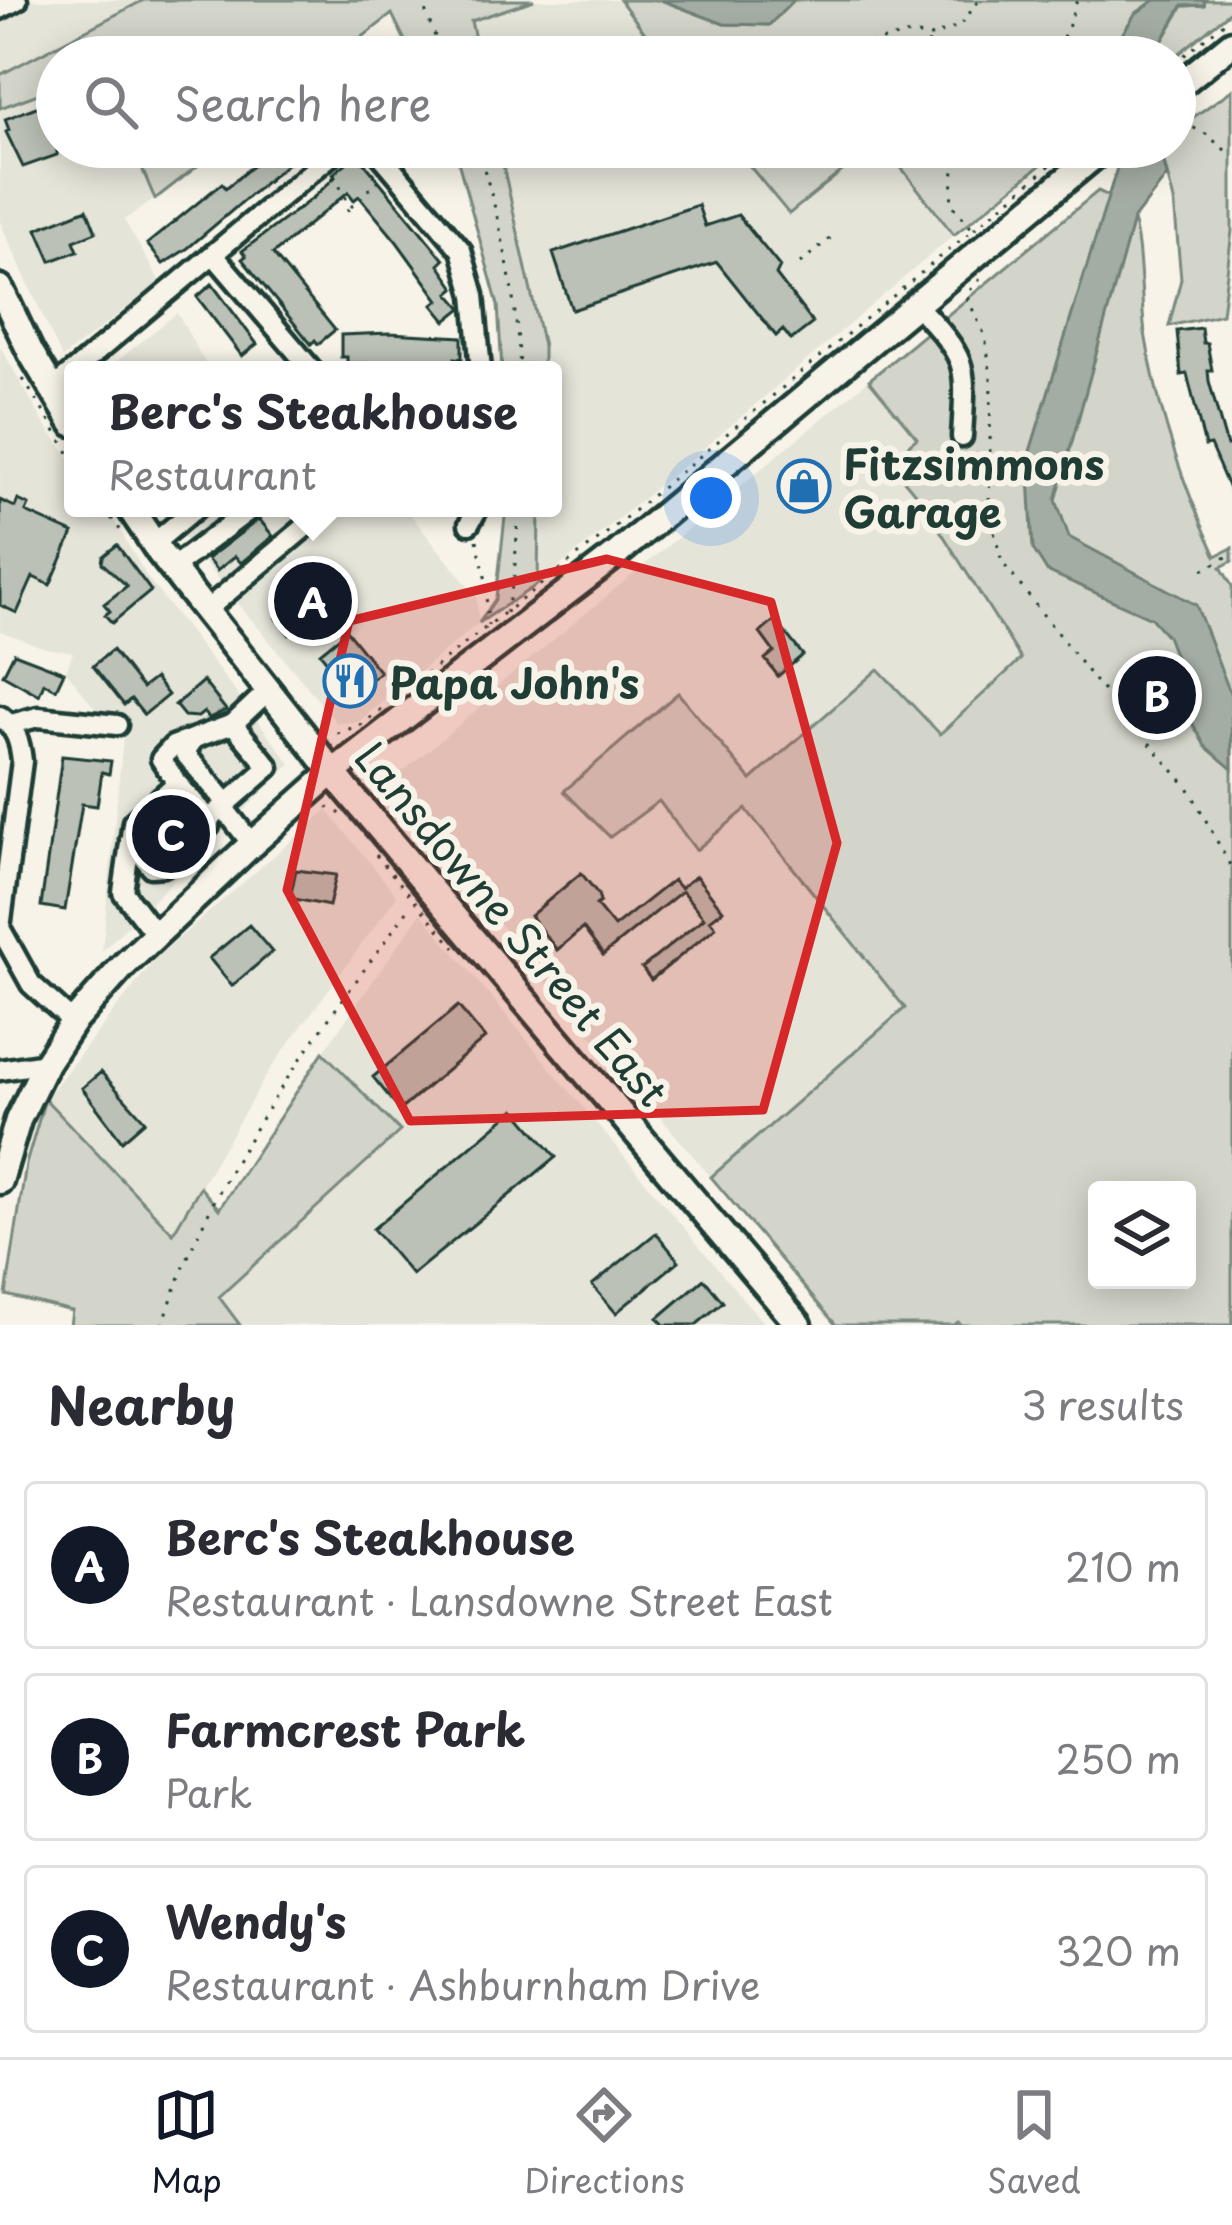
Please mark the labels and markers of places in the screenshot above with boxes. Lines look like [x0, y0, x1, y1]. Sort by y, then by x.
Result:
place label: Fitzsimmons Garage [843, 431, 1105, 542]
shop icon: Fitzsimmons Garage [776, 458, 832, 514]
pin: A [274, 556, 352, 646]
place label: Papa John's [389, 650, 639, 713]
pin: B [1118, 650, 1196, 740]
restaurant icon: Papa John's [322, 653, 378, 709]
pin: C [132, 789, 210, 879]

